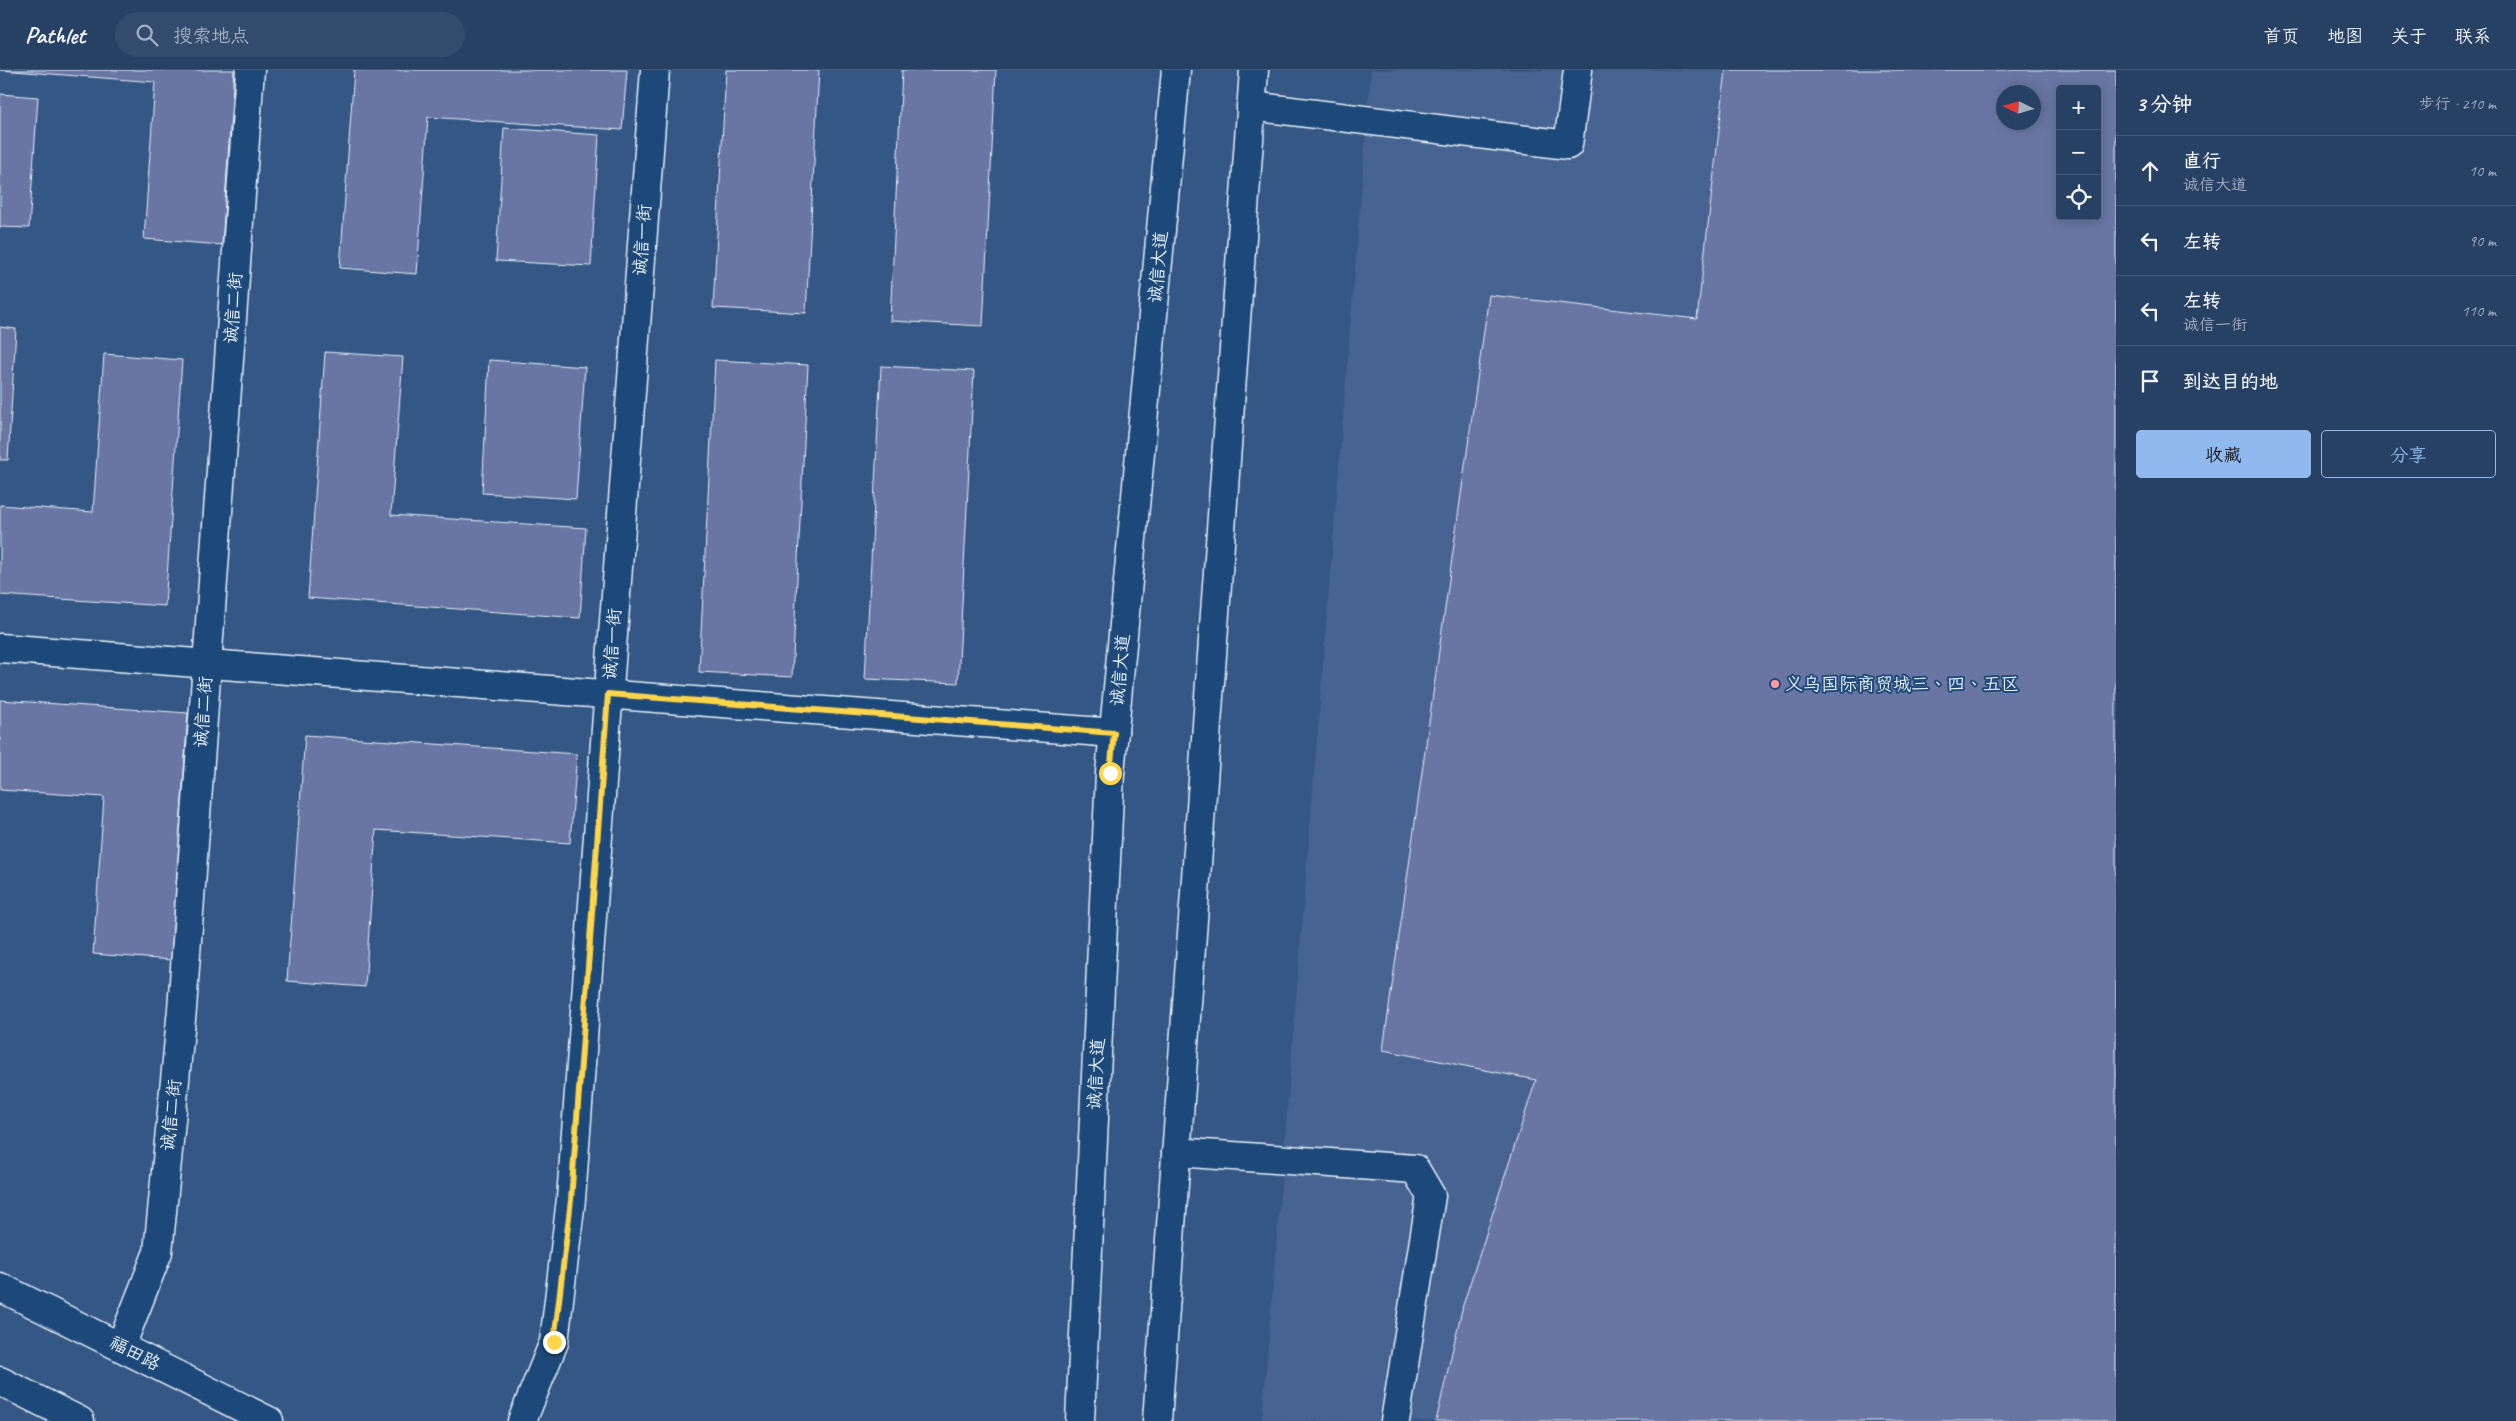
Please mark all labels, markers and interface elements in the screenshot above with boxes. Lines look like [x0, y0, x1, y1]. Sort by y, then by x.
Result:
search box [115, 12, 465, 57]
text: Pathlet [25, 20, 85, 50]
icon: search [133, 21, 161, 49]
text: 搜索地点 [173, 24, 249, 48]
text: 首页 [2263, 25, 2299, 47]
text: 地图 [2327, 25, 2363, 47]
text: 关于 [2391, 25, 2427, 47]
text: 联系 [2455, 25, 2491, 47]
north arrow [1996, 85, 2041, 130]
map controls [2056, 85, 2101, 220]
button: + [2056, 85, 2101, 130]
text: 3 分钟 [2136, 91, 2193, 117]
text: 步行 · 210 m [2419, 94, 2496, 114]
button: − [2056, 130, 2101, 175]
text: 直行 [2183, 149, 2221, 173]
icon: ahead [2136, 157, 2164, 185]
text: 10 m [2469, 161, 2496, 181]
button: locate [2056, 175, 2101, 220]
text: 诚信大道 [2183, 175, 2247, 195]
street label: 诚信一街 [629, 203, 655, 277]
icon: left [2136, 227, 2164, 255]
street label: 诚信大道 [1144, 230, 1172, 304]
text: 左转 [2183, 230, 2221, 254]
text: 90 m [2469, 231, 2496, 251]
street label: 诚信二街 [220, 271, 246, 345]
text: 左转 [2183, 289, 2221, 313]
icon: left [2136, 297, 2164, 325]
text: 110 m [2462, 301, 2496, 321]
text: 诚信一街 [2183, 315, 2247, 335]
icon: arrive [2136, 367, 2164, 395]
text: 到达目的地 [2183, 370, 2278, 394]
button: 收藏 [2136, 430, 2311, 478]
button: 分享 [2321, 430, 2496, 478]
street label: 诚信一街 [599, 607, 625, 681]
street label: 诚信大道 [1106, 633, 1134, 707]
place label: 义乌国际商贸城三、四、五区 [1785, 673, 2019, 695]
street label: 诚信二街 [190, 675, 216, 749]
marker: 义乌国际商贸城三、四、五区 [1769, 678, 1781, 690]
route start [1099, 762, 1122, 785]
street label: 诚信大道 [1083, 1037, 1109, 1111]
street label: 诚信二街 [156, 1078, 186, 1152]
street label: 福田路 [106, 1331, 164, 1375]
route end [543, 1331, 566, 1354]

